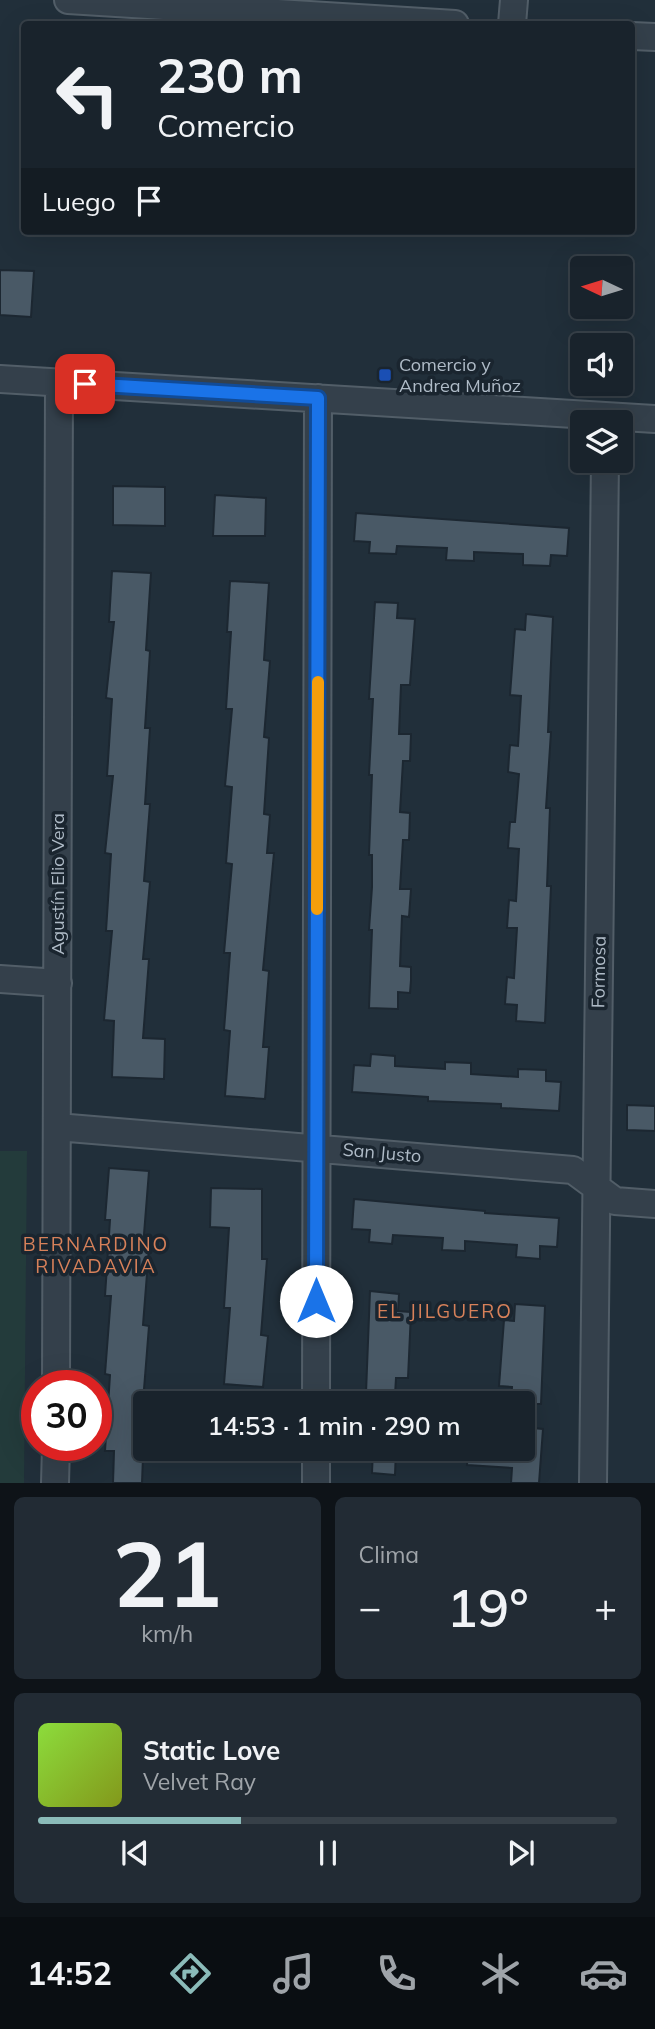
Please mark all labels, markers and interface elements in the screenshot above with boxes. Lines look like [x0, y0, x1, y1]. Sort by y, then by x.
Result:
text: 230 m [157, 44, 303, 105]
icon: left [42, 49, 133, 140]
text: Comercio [157, 105, 295, 145]
icon: arrive [130, 182, 168, 220]
text: Luego [42, 185, 116, 218]
north arrow [570, 256, 634, 318]
map controls [570, 256, 633, 473]
button: sound [570, 333, 633, 396]
place label: Comercio y Andrea Muñoz [399, 353, 521, 397]
pin [55, 354, 115, 414]
icon: arrive [66, 365, 104, 403]
marker: Comercio y Andrea Muñoz [377, 367, 393, 383]
button: layers [570, 410, 633, 473]
street label: Agustín Elio Vera [46, 813, 69, 955]
street label: Formosa [586, 936, 611, 1008]
street label: San Justo [342, 1138, 422, 1167]
district label: BERNARDINO RIVADAVIA [23, 1232, 169, 1278]
position arrow [279, 1264, 353, 1338]
district label: EL JILGUERO [377, 1299, 513, 1323]
speed limit sign: 30 [21, 1370, 112, 1461]
text: 14:53 · 1 min · 290 m [207, 1409, 461, 1442]
text: 21 [113, 1516, 222, 1630]
text: Clima [359, 1540, 419, 1569]
text: 19° [447, 1575, 529, 1640]
text: − [359, 1583, 381, 1631]
text: + [594, 1583, 617, 1631]
text: km/h [141, 1619, 193, 1648]
text: Static Love [143, 1734, 280, 1767]
text: Velvet Ray [143, 1767, 256, 1796]
icon: previous [116, 1834, 154, 1872]
icon: pause [309, 1834, 347, 1872]
icon: next [502, 1834, 540, 1872]
icon: directions [166, 1949, 215, 1998]
icon: music [269, 1949, 318, 1998]
icon: phone [372, 1949, 421, 1998]
icon: climate [476, 1949, 525, 1998]
icon: car [579, 1949, 628, 1998]
text: 14:52 [27, 1953, 112, 1993]

